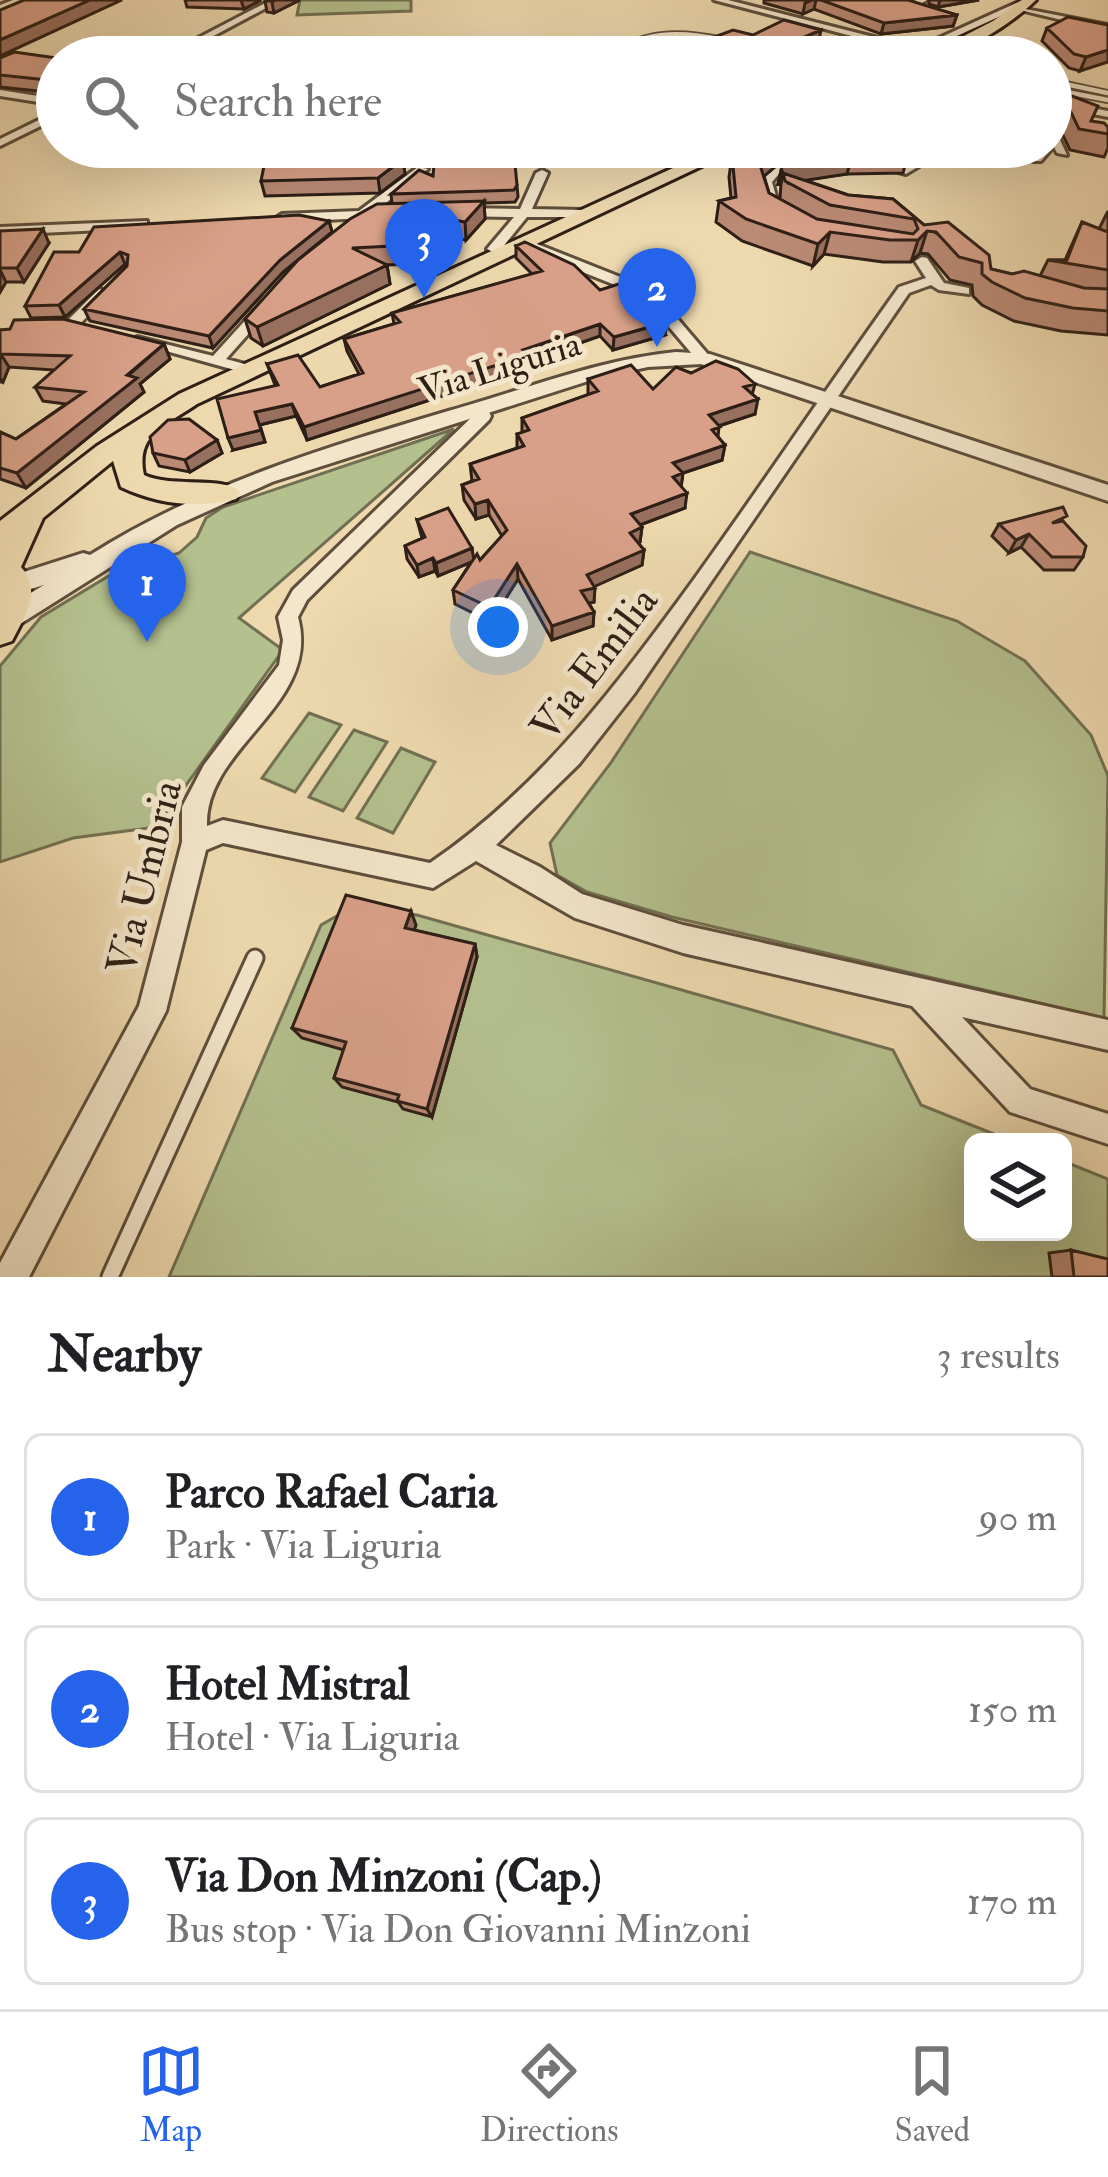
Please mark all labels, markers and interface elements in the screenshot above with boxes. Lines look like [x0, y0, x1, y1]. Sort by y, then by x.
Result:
search box [36, 36, 1072, 168]
icon: search [78, 69, 144, 135]
text: Search here [174, 74, 382, 130]
pin: 3 [385, 199, 463, 298]
pin: 2 [618, 248, 696, 347]
street label: Via Liguria [413, 321, 587, 413]
pin: 1 [108, 543, 186, 642]
street label: Via Emilia [520, 576, 670, 752]
your location [468, 597, 528, 657]
street label: Via Umbria [96, 774, 194, 980]
map controls [964, 1133, 1072, 1241]
button: layers [964, 1133, 1072, 1241]
text: Nearby [48, 1323, 201, 1387]
text: 3 results [937, 1331, 1060, 1380]
text: Parco Rafael Caria [165, 1465, 497, 1521]
text: 1 [83, 1493, 97, 1542]
text: 90 m [979, 1493, 1057, 1542]
text: Park · Via Liguria [165, 1521, 441, 1570]
text: Hotel Mistral [165, 1657, 410, 1713]
text: 2 [80, 1685, 100, 1734]
text: 150 m [968, 1685, 1057, 1734]
text: Hotel · Via Liguria [165, 1713, 460, 1762]
text: Via Don Minzoni (Cap.) [165, 1849, 602, 1905]
text: 3 [83, 1877, 97, 1926]
text: 170 m [967, 1877, 1057, 1926]
text: Bus stop · Via Don Giovanni Minzoni [165, 1905, 751, 1954]
tab: Map [138, 2038, 204, 2151]
tab: Directions [480, 2038, 619, 2151]
tab: Saved [895, 2038, 970, 2151]

